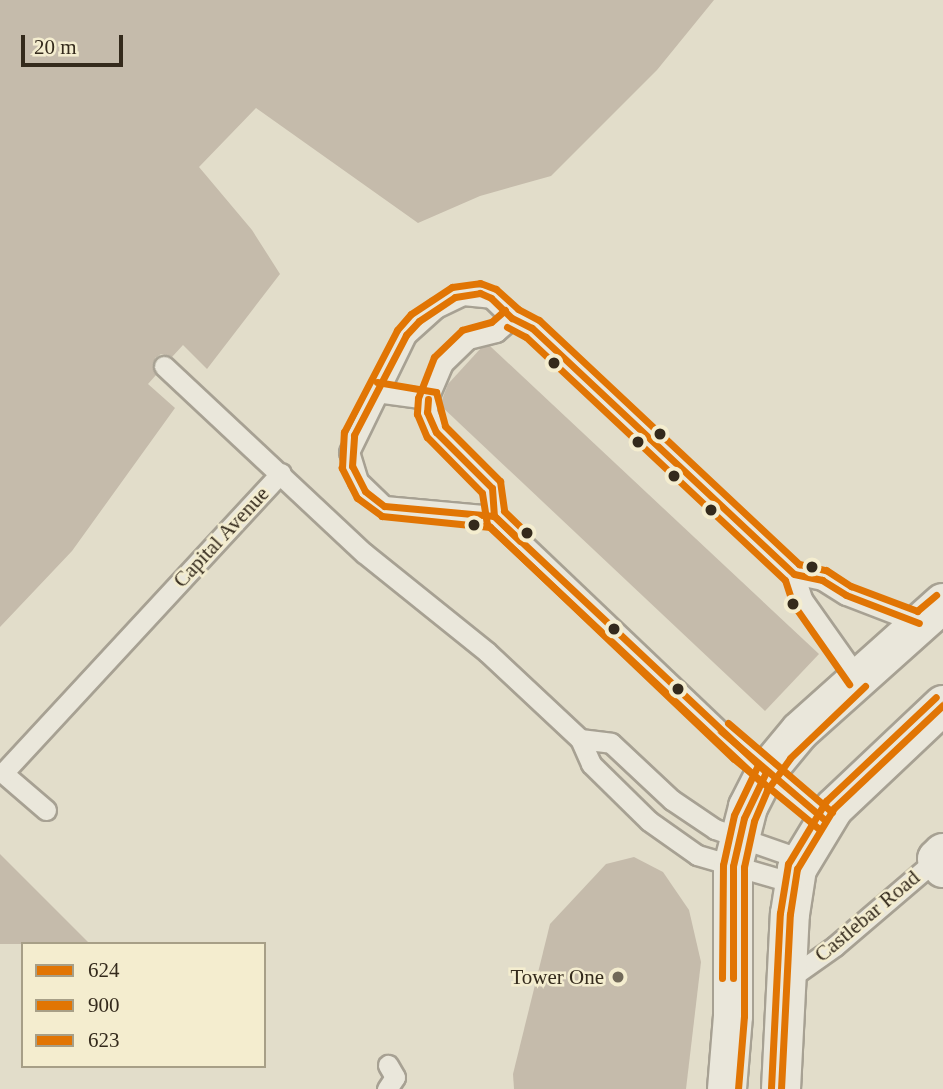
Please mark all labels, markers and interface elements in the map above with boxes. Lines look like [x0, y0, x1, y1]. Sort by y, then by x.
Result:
scale bar [24, 21, 126, 65]
text: 20 m [34, 35, 77, 59]
unlabelled marker [547, 356, 561, 370]
unlabelled marker [653, 427, 667, 441]
unlabelled marker [631, 435, 645, 449]
unlabelled marker [667, 469, 681, 483]
street label: Capital Avenue [168, 481, 274, 593]
unlabelled marker [704, 503, 718, 517]
unlabelled marker [467, 518, 481, 532]
unlabelled marker [520, 526, 534, 540]
unlabelled marker [805, 560, 819, 574]
unlabelled marker [786, 597, 800, 611]
unlabelled marker [607, 622, 621, 636]
unlabelled marker [671, 682, 685, 696]
street label: Castlebar Road [810, 865, 924, 967]
legend [21, 942, 266, 1068]
text: 624 [88, 958, 120, 982]
place label: Tower One [510, 964, 604, 990]
marker: Tower One [610, 969, 626, 985]
text: 900 [88, 993, 120, 1017]
text: 623 [88, 1028, 120, 1052]

